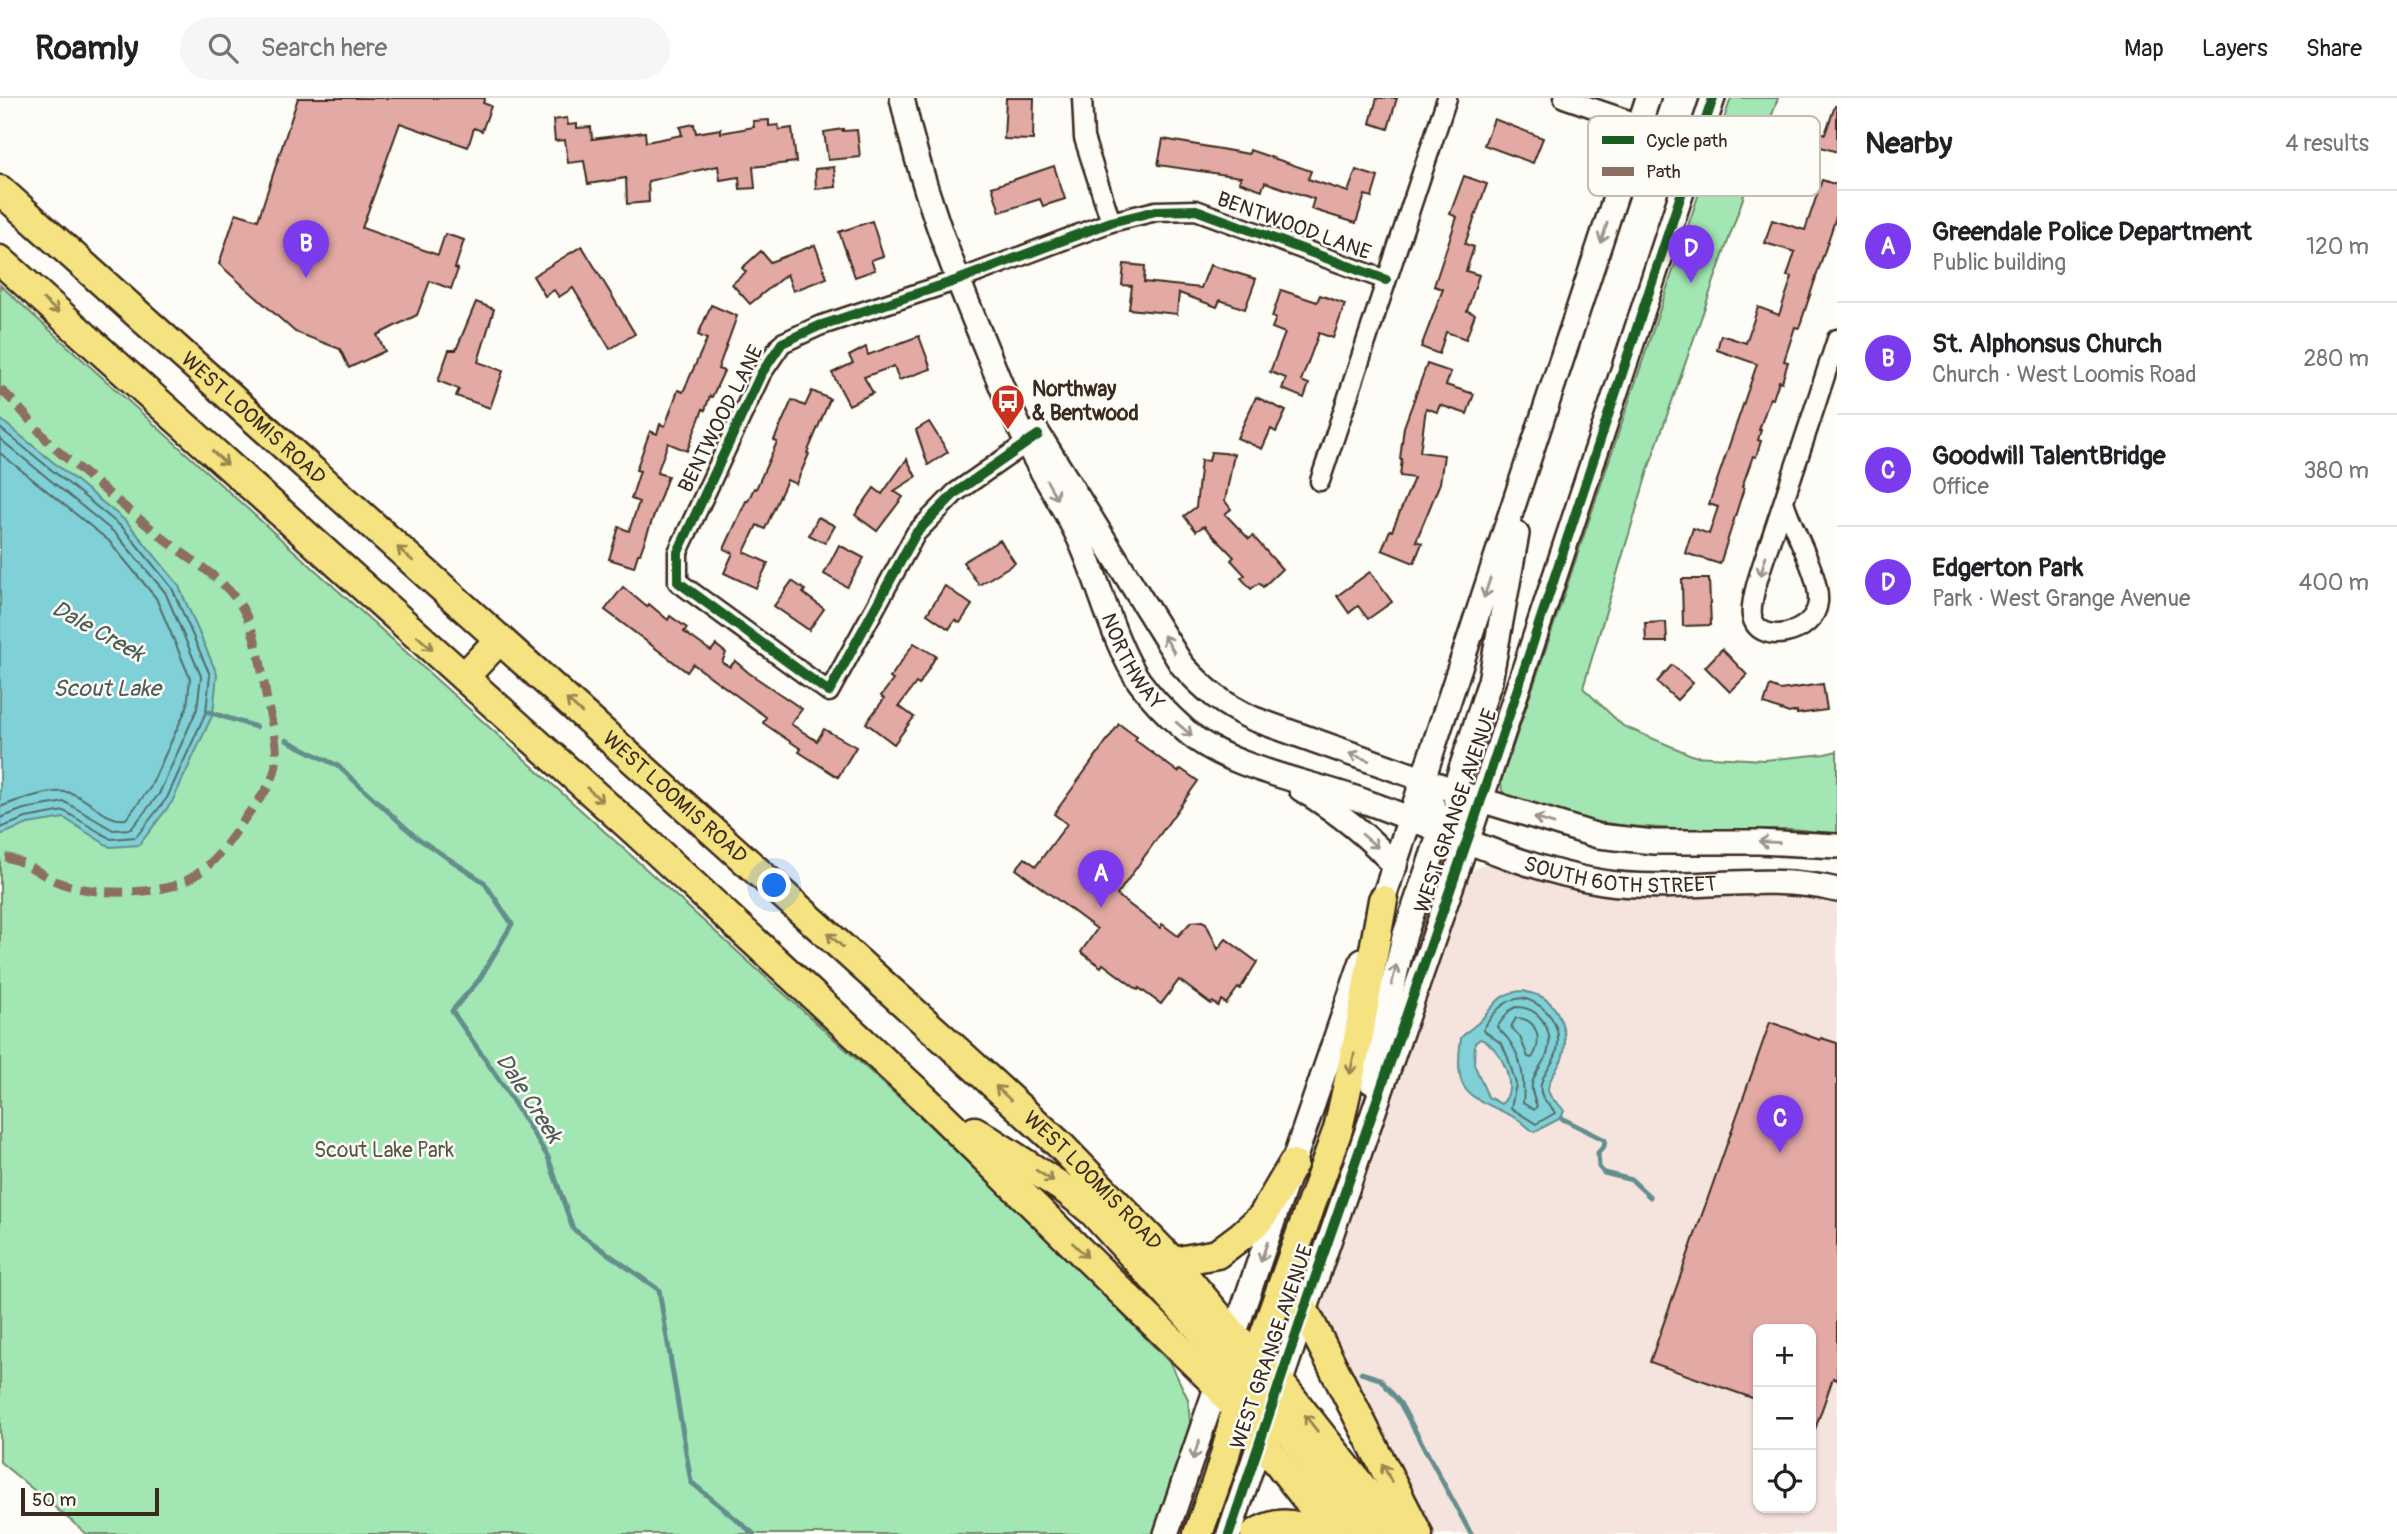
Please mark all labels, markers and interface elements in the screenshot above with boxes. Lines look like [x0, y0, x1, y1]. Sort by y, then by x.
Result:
search box [180, 17, 670, 80]
text: Roamly [35, 28, 138, 69]
icon: search [204, 29, 242, 67]
text: Search here [260, 32, 387, 64]
text: Map [2124, 34, 2164, 63]
text: Layers [2202, 34, 2268, 63]
text: Share [2306, 34, 2362, 63]
legend [1588, 116, 1820, 196]
text: Nearby [1865, 125, 1952, 162]
text: Cycle path [1646, 129, 1727, 153]
text: 4 results [2285, 129, 2369, 158]
text: Path [1646, 160, 1681, 184]
street label: BENTWOOD LANE [1213, 186, 1375, 266]
text: Greendale Police Department [1932, 216, 2252, 248]
pin: B [283, 220, 329, 278]
one-way arrow [1597, 221, 1609, 243]
pin: D [1668, 225, 1714, 283]
text: A [1881, 232, 1895, 261]
text: 120 m [2306, 232, 2369, 261]
text: Public building [1932, 248, 2066, 277]
one-way arrow [42, 297, 59, 314]
text: St. Alphonsus Church [1932, 328, 2162, 360]
street label: BENTWOOD LANE [672, 341, 770, 497]
text: B [1881, 344, 1895, 373]
text: 280 m [2303, 344, 2369, 373]
street label: WEST LOOMIS ROAD [175, 346, 332, 490]
text: Church · West Loomis Road [1932, 360, 2197, 389]
place label: Northway & Bentwood [1032, 376, 1139, 427]
bus stop icon: Northway & Bentwood [989, 382, 1027, 431]
text: Goodwill TalentBridge [1932, 440, 2166, 472]
one-way arrow [211, 450, 229, 466]
text: C [1881, 456, 1895, 485]
text: 380 m [2303, 456, 2369, 485]
text: Office [1932, 472, 1989, 501]
one-way arrow [1046, 479, 1060, 499]
one-way arrow [397, 546, 414, 563]
text: Edgerton Park [1932, 552, 2083, 584]
one-way arrow [1755, 555, 1768, 577]
text: D [1881, 568, 1895, 597]
text: 400 m [2299, 568, 2369, 597]
one-way arrow [1480, 577, 1492, 599]
text: Park · West Grange Avenue [1932, 584, 2190, 613]
water label: Dale Creek [47, 594, 151, 669]
street label: NORTHWAY [1095, 609, 1170, 716]
one-way arrow [416, 635, 434, 651]
one-way arrow [1162, 635, 1176, 655]
water label: Scout Lake [53, 674, 164, 703]
one-way arrow [566, 698, 584, 714]
street label: WEST GRANGE AVENUE [1408, 705, 1504, 917]
one-way arrow [1175, 721, 1193, 737]
street label: WEST LOOMIS ROAD [597, 725, 753, 869]
one-way arrow [1349, 750, 1371, 762]
one-way arrow [585, 787, 603, 803]
one-way arrow [1533, 813, 1555, 826]
one-way arrow [1361, 833, 1379, 849]
one-way arrow [1758, 836, 1781, 849]
pin: A [1078, 850, 1124, 908]
street label: SOUTH 60TH STREET [1521, 850, 1718, 899]
your location [757, 868, 791, 902]
one-way arrow [826, 932, 844, 948]
one-way arrow [1388, 964, 1401, 987]
water label: Dale Creek [489, 1048, 570, 1150]
one-way arrow [1345, 1052, 1359, 1075]
one-way arrow [995, 1085, 1013, 1102]
pin: C [1757, 1095, 1803, 1153]
street label: WEST LOOMIS ROAD [1018, 1105, 1168, 1256]
park label: Scout Lake Park [314, 1137, 454, 1164]
one-way arrow [1035, 1169, 1054, 1184]
street label: WEST GRANGE AVENUE [1224, 1241, 1320, 1453]
one-way arrow [1257, 1241, 1269, 1263]
one-way arrow [1071, 1242, 1088, 1259]
map controls [1753, 1324, 1816, 1513]
button: + [1753, 1324, 1816, 1387]
button: − [1753, 1387, 1816, 1450]
one-way arrow [1303, 1414, 1319, 1432]
one-way arrow [1189, 1439, 1201, 1461]
button: locate [1753, 1450, 1816, 1513]
one-way arrow [1380, 1463, 1394, 1484]
scale bar [21, 1485, 159, 1517]
text: 50 m [32, 1488, 76, 1512]

